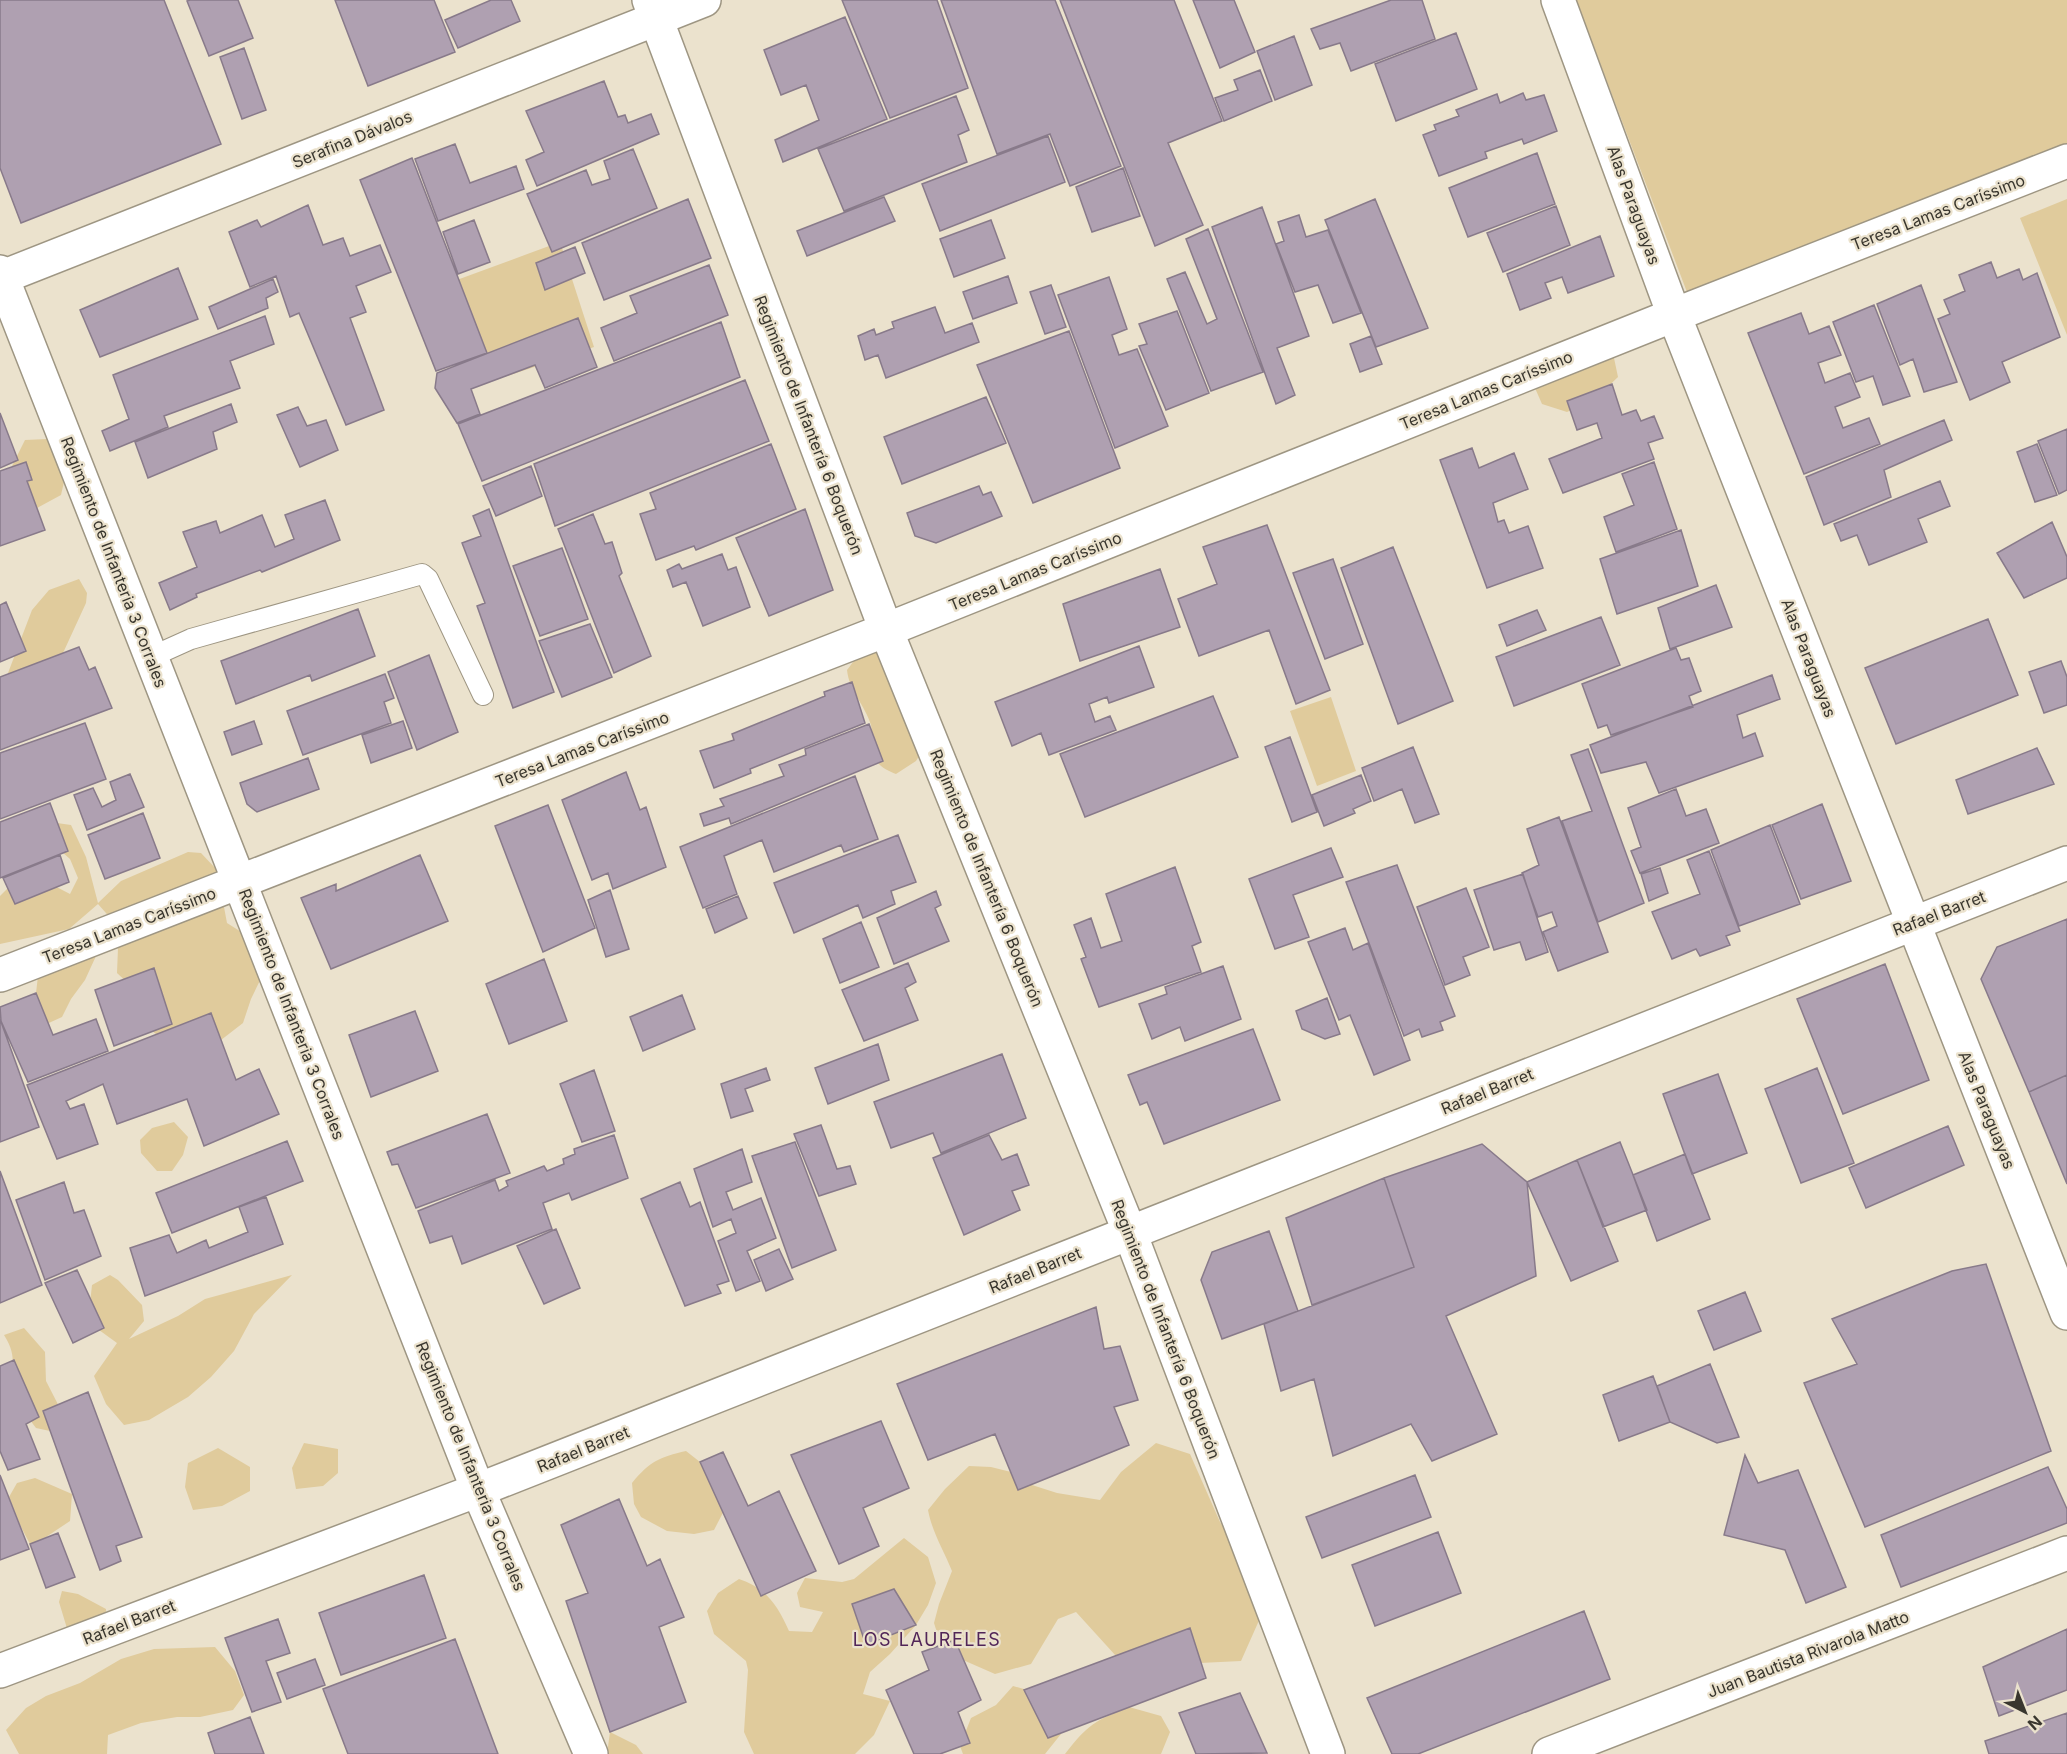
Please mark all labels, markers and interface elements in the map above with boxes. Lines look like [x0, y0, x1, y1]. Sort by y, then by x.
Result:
street label: Serafina Dávalos [289, 106, 415, 172]
street label: Alas Paraguayas [1603, 143, 1665, 267]
street label: Teresa Lamas Caríssimo [1848, 170, 2028, 254]
street label: Regimiento de Infantería 6 Boquerón [750, 292, 868, 558]
street label: Teresa Lamas Caríssimo [1397, 346, 1575, 434]
street label: Regimiento de Infanteria 3 Corrales [57, 434, 171, 690]
street label: Teresa Lamas Caríssimo [946, 527, 1124, 615]
street label: Alas Paraguayas [1777, 596, 1841, 720]
street label: Teresa Lamas Caríssimo [492, 707, 672, 791]
street label: Regimiento de Infantería 6 Boquerón [926, 746, 1048, 1010]
street label: Teresa Lamas Caríssimo [39, 883, 219, 967]
street label: Regimiento de Infanteria 3 Corrales [235, 886, 349, 1142]
street label: Rafael Barret [1890, 886, 1988, 940]
street label: Alas Paraguayas [1954, 1048, 2020, 1172]
street label: Rafael Barret [1438, 1063, 1536, 1119]
street label: Regimiento de Infantería 6 Boquerón [1107, 1196, 1225, 1462]
street label: Rafael Barret [986, 1242, 1084, 1298]
street label: Regimiento de Infanteria 3 Corrales [412, 1338, 530, 1594]
street label: Rafael Barret [534, 1421, 632, 1477]
street label: Rafael Barret [80, 1595, 178, 1649]
street label: Juan Bautista Rivarola Matto [1704, 1606, 1912, 1702]
district label: LOS LAURELES [853, 1629, 1001, 1650]
north arrow [1995, 1682, 2055, 1742]
text: N [2024, 1712, 2046, 1735]

